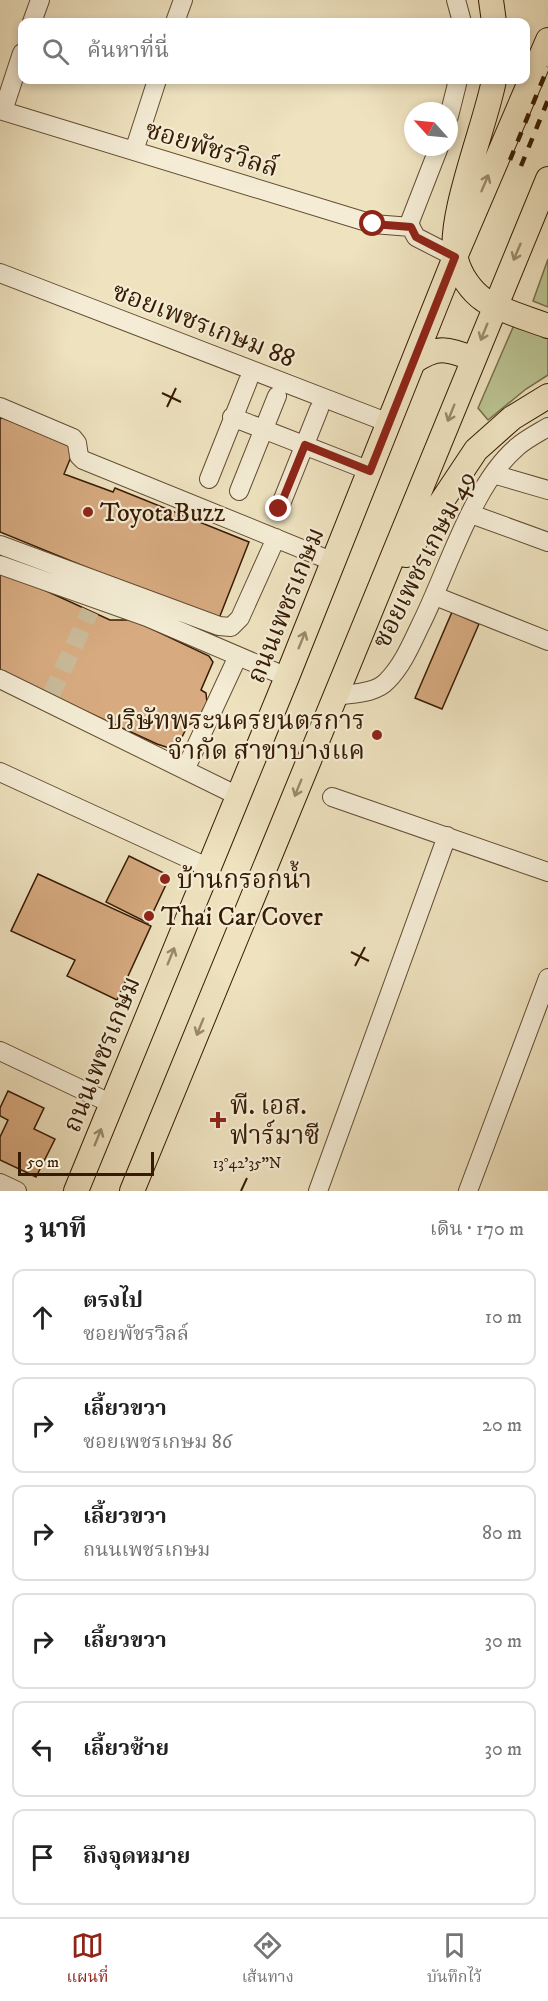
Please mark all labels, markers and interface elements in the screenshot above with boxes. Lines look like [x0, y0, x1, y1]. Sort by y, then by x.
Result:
search box [18, 18, 530, 84]
icon: search [39, 35, 72, 68]
text: ค้นหาที่นี่ [87, 37, 169, 64]
north arrow [404, 102, 458, 156]
street label: ซอยพัชรวิลล์ [141, 113, 283, 185]
one-way arrow [480, 175, 492, 193]
route start [359, 210, 385, 236]
one-way arrow [511, 243, 522, 261]
street label: ซอยเพชรเกษม 88 [107, 275, 300, 375]
one-way arrow [478, 323, 489, 341]
one-way arrow [445, 404, 456, 422]
street label: ซอยเพชรเกษม 49 [365, 465, 483, 654]
route end [265, 495, 291, 521]
place label: ToyotaBuzz [100, 497, 225, 530]
marker: ToyotaBuzz [81, 505, 95, 519]
street label: ถนนเพชรเกษม [240, 523, 333, 688]
one-way arrow [297, 631, 308, 650]
place label: บริษัทพระนครยนตรการ จำกัด สาขาบางแค [107, 705, 365, 768]
marker: บริษัทพระนครยนตรการ จำกัด สาขาบางแค [370, 728, 384, 742]
one-way arrow [292, 779, 303, 797]
place label: บ้านกรอกน้ำ [177, 860, 312, 897]
marker: บ้านกรอกน้ำ [158, 872, 172, 886]
place label: Thai Car Cover [161, 901, 323, 934]
marker: Thai Car Cover [142, 909, 156, 923]
one-way arrow [166, 947, 177, 966]
street label: ถนนเพชรเกษม [56, 972, 149, 1137]
one-way arrow [194, 1017, 205, 1036]
place label: พี. เอส. ฟาร์มาซี [230, 1090, 320, 1153]
marker: พี. เอส. ฟาร์มาซี [211, 1113, 225, 1127]
one-way arrow [93, 1128, 104, 1147]
scale bar [18, 1149, 154, 1176]
text: 50 m [27, 1152, 59, 1172]
text: 13°42'35"N [213, 1154, 281, 1173]
text: 3 นาที [24, 1213, 87, 1246]
text: เดิน · 170 m [430, 1217, 524, 1242]
text: ตรงไป [83, 1287, 143, 1314]
icon: ahead [26, 1301, 59, 1334]
text: 10 m [485, 1305, 522, 1330]
text: ซอยพัชรวิลล์ [83, 1322, 189, 1347]
text: เลี้ยวขวา [83, 1395, 167, 1422]
icon: right [26, 1409, 59, 1442]
text: 20 m [482, 1413, 522, 1438]
text: ซอยเพชรเกษม 86 [83, 1430, 232, 1455]
text: เลี้ยวขวา [83, 1503, 167, 1530]
icon: right [26, 1517, 59, 1550]
text: 80 m [482, 1521, 522, 1546]
text: ถนนเพชรเกษม [83, 1538, 210, 1563]
icon: right [26, 1625, 59, 1658]
text: เลี้ยวขวา [83, 1627, 167, 1654]
text: 30 m [484, 1629, 522, 1654]
icon: left [26, 1733, 59, 1766]
text: เลี้ยวซ้าย [83, 1735, 169, 1762]
text: 30 m [484, 1737, 522, 1762]
icon: arrive [26, 1841, 59, 1874]
text: ถึงจุดหมาย [83, 1843, 190, 1870]
tab: แผนที่ [67, 1929, 108, 1991]
tab: เส้นทาง [242, 1929, 294, 1991]
tab: บันทึกไว้ [427, 1929, 481, 1991]

